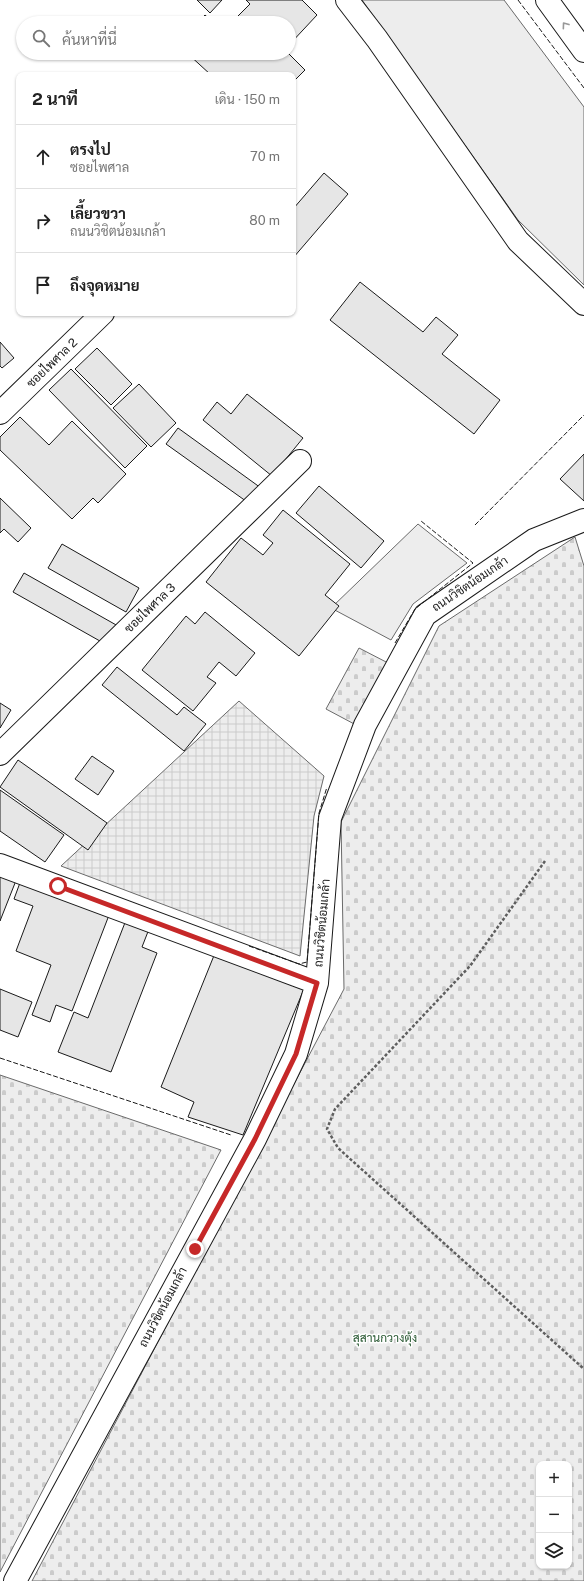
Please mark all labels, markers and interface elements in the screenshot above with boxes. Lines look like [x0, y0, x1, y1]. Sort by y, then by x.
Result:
search box [16, 16, 296, 60]
one-way arrow [563, 23, 570, 30]
icon: search [30, 27, 52, 49]
text: ค้นหาที่นี่ [62, 31, 117, 48]
text: 2 นาที [32, 89, 78, 109]
text: เดิน · 150 m [215, 92, 280, 107]
text: ตรงไป [70, 141, 111, 158]
icon: ahead [32, 146, 54, 168]
text: 70 m [250, 149, 280, 164]
text: ซอยไพศาล [70, 160, 129, 175]
text: เลี้ยวขวา [70, 205, 126, 222]
icon: right [32, 210, 54, 232]
text: 80 m [249, 213, 280, 228]
text: ถนนวิชิตน้อมเกล้า [70, 224, 166, 239]
icon: arrive [32, 274, 54, 296]
text: ถึงจุดหมาย [70, 277, 140, 294]
street label: ซอยไพศาล 2 [23, 335, 80, 391]
street label: ถนนวิชิตน้อมเกล้า [429, 553, 511, 615]
street label: ซอยไพศาล 3 [121, 580, 178, 636]
route start [49, 877, 67, 895]
street label: ถนนวิชิตน้อมเกล้า [311, 878, 333, 968]
route end [186, 1240, 204, 1258]
street label: ถนนวิชิตน้อมเกล้า [136, 1265, 190, 1349]
park label: สุสานกวางตุ้ง [353, 1331, 417, 1347]
map controls [536, 1461, 572, 1569]
button: + [536, 1461, 572, 1497]
button: − [536, 1497, 572, 1533]
button: layers [536, 1533, 572, 1569]

